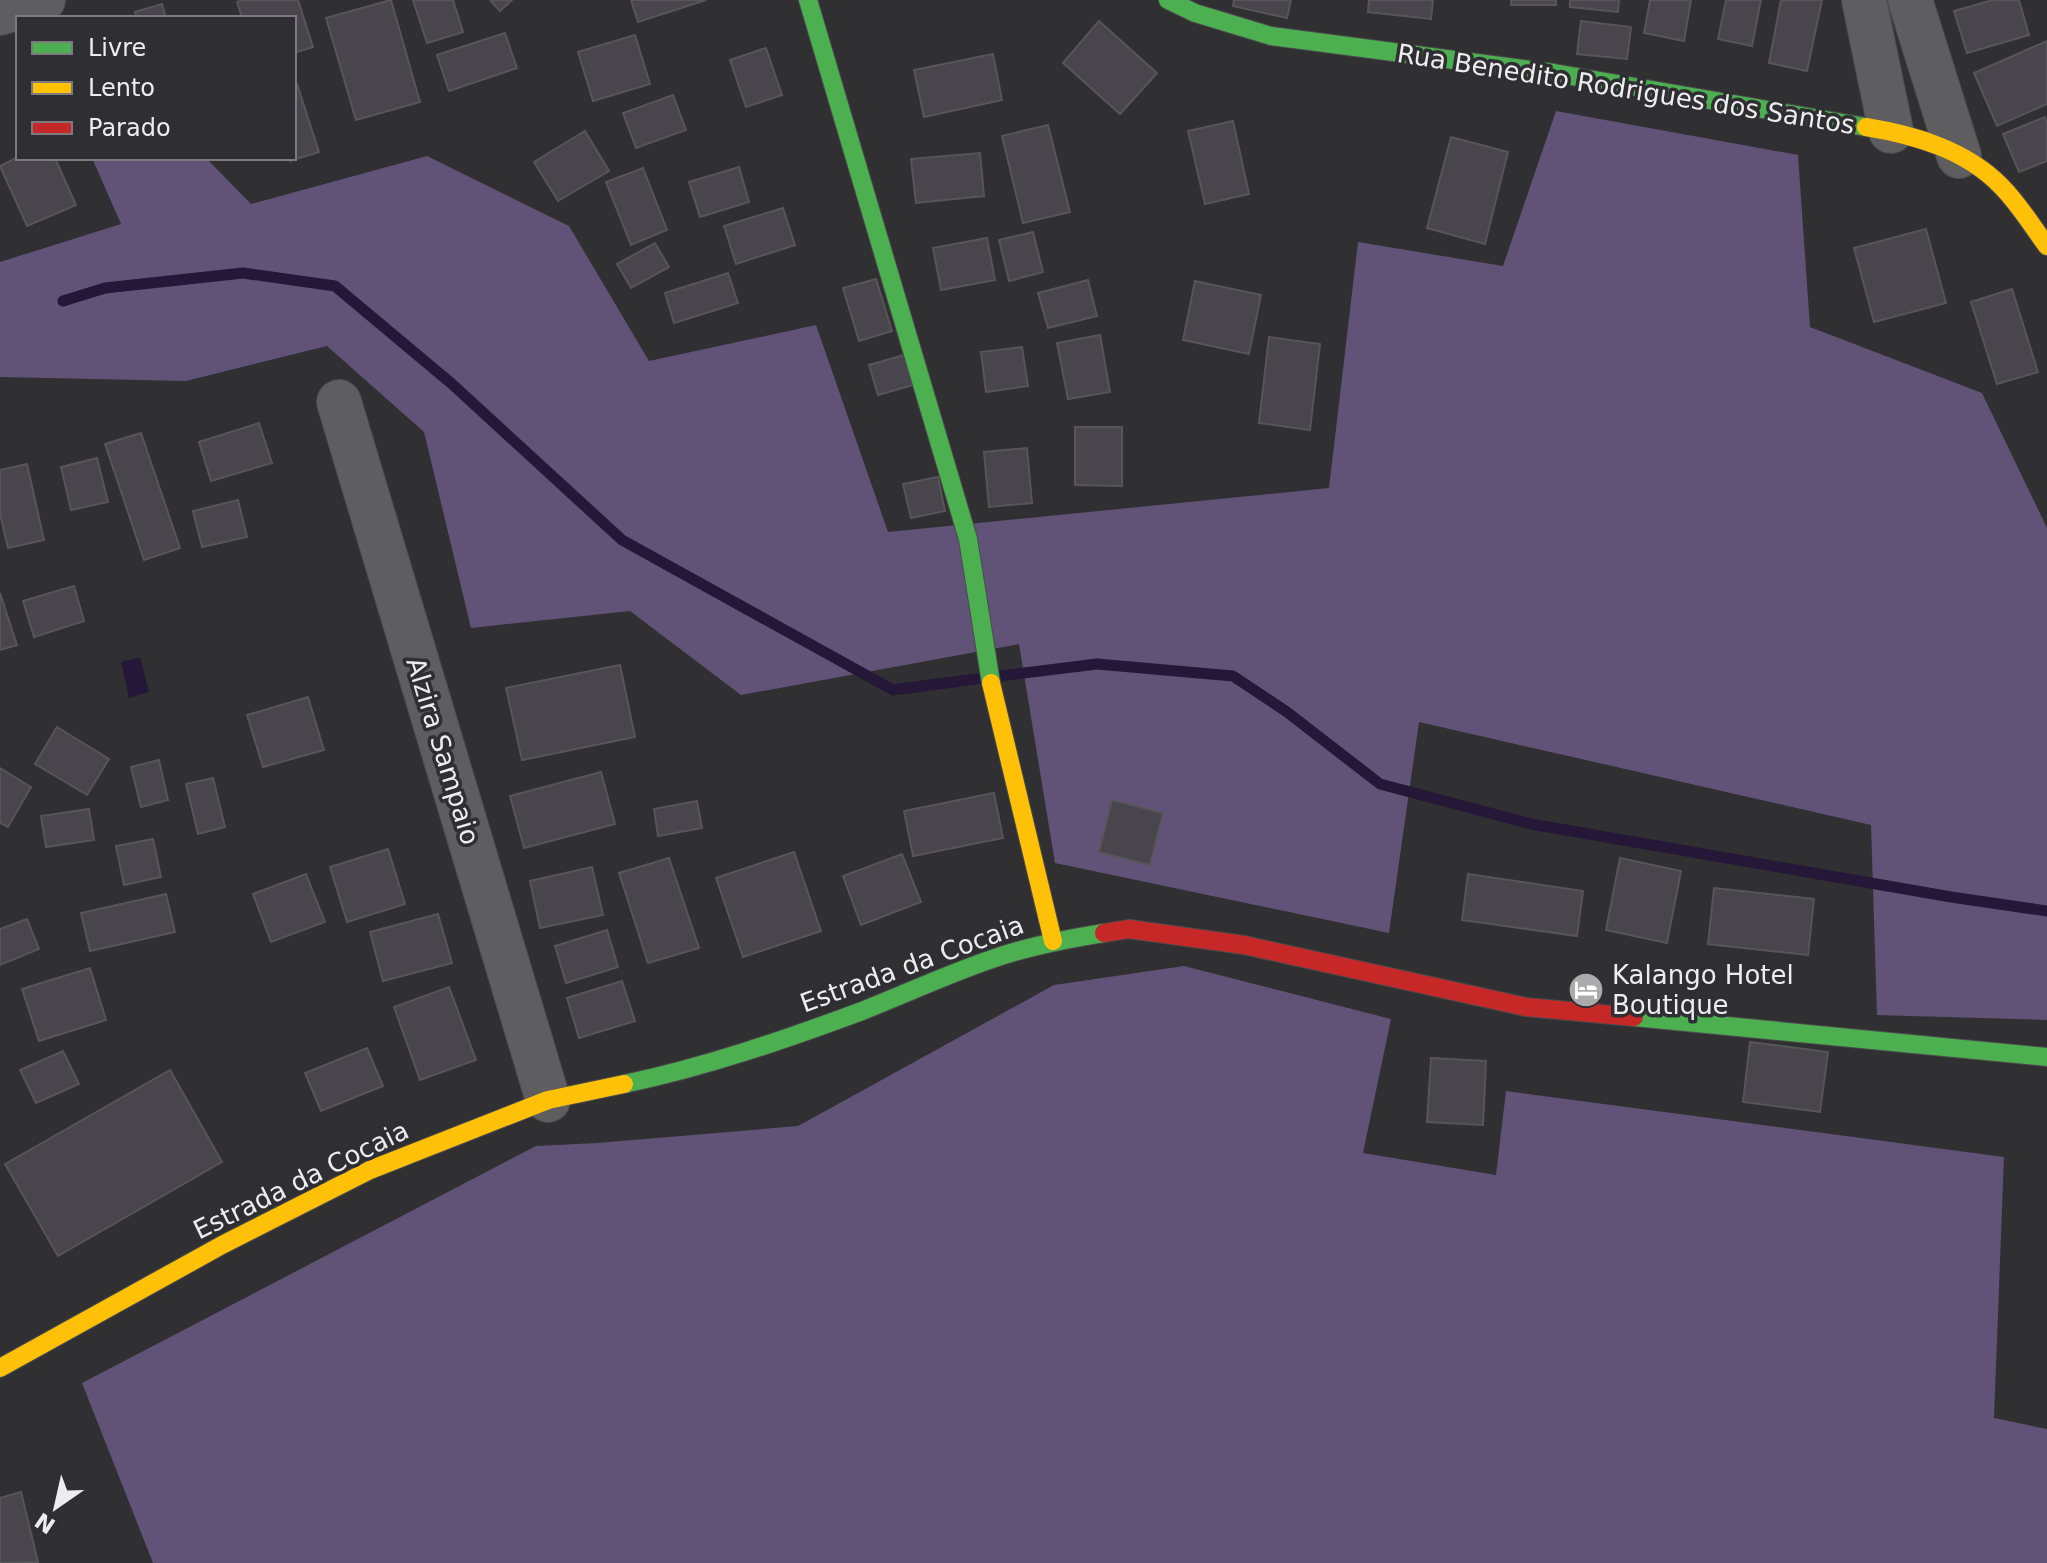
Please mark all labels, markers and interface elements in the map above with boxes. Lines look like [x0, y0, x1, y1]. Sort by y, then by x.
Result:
legend [16, 16, 296, 160]
text: Livre [88, 34, 146, 62]
street label: Rua Benedito Rodrigues dos Santos [1395, 38, 1857, 140]
text: Lento [88, 74, 155, 102]
text: Parado [88, 114, 171, 142]
street label: Alzira Sampaio [400, 654, 486, 848]
street label: Estrada da Cocaia [796, 910, 1028, 1018]
place label: Kalango Hotel Boutique [1612, 960, 1794, 1020]
hotel icon: Kalango Hotel Boutique [1567, 971, 1605, 1009]
street label: Estrada da Cocaia [189, 1115, 413, 1245]
north arrow [16, 1467, 96, 1547]
text: N [30, 1508, 60, 1539]

